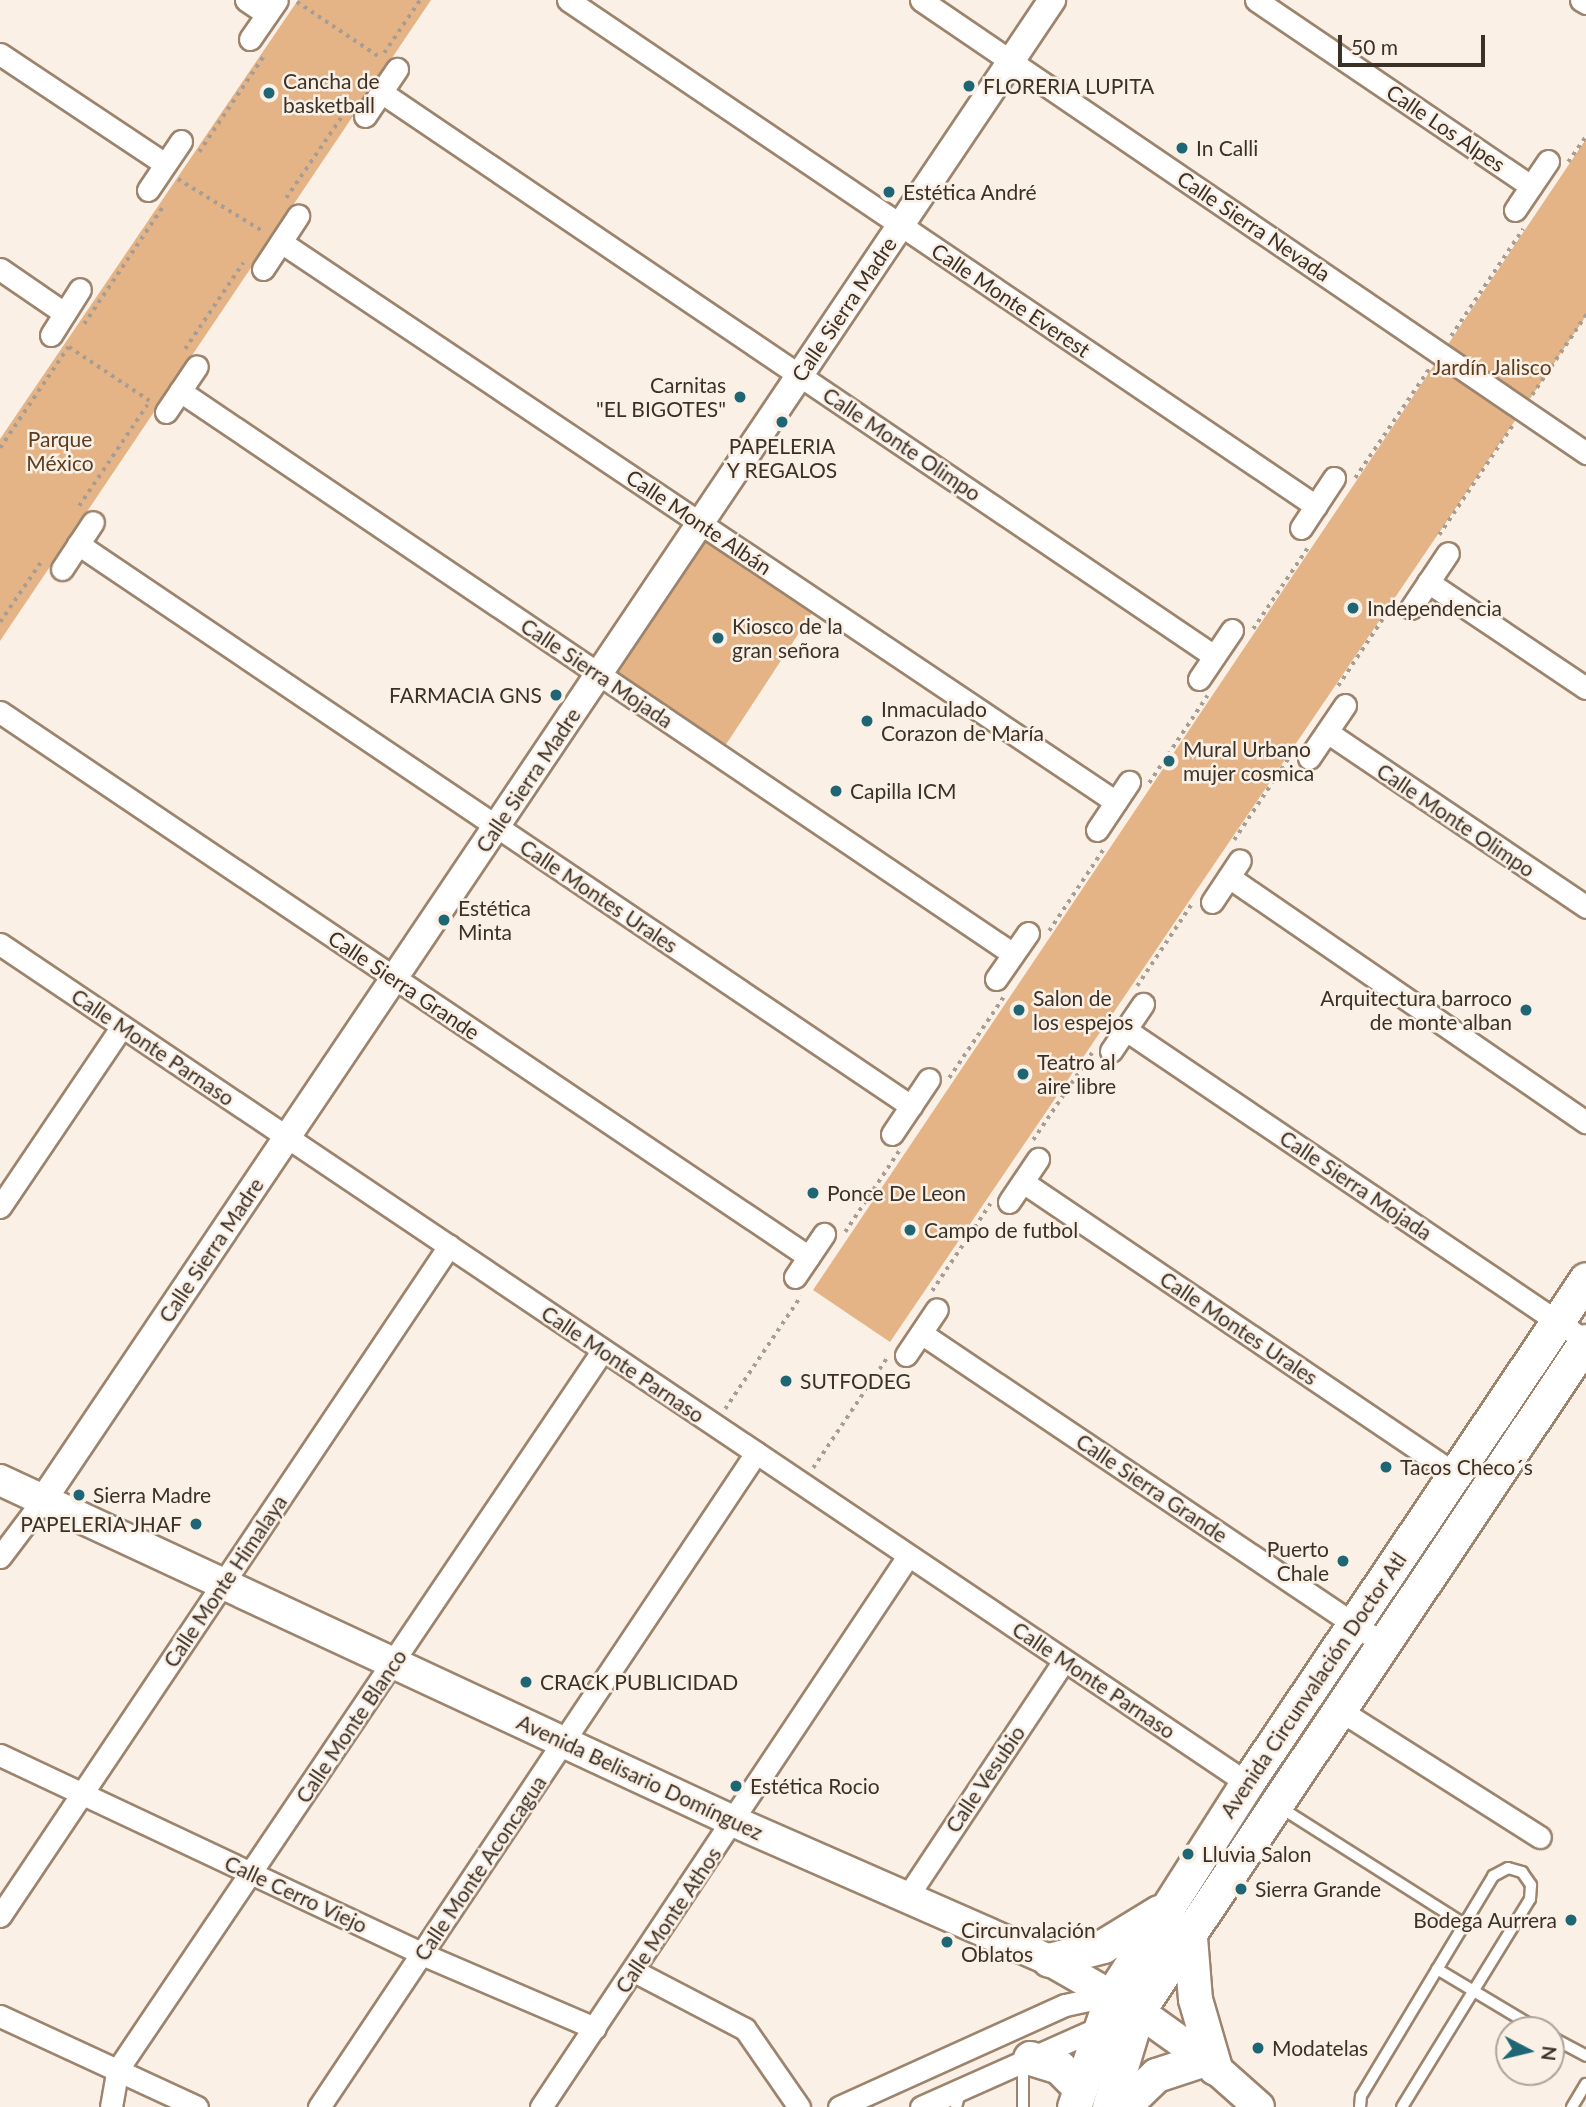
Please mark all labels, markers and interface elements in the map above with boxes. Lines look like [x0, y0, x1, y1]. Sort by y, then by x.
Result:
scale bar [1341, 21, 1488, 65]
text: 50 m [1351, 34, 1398, 59]
place label: Cancha de basketball [283, 68, 380, 118]
place label: FLORERIA LUPITA [983, 73, 1155, 99]
marker: FLORERIA LUPITA [961, 78, 977, 94]
street label: Calle Los Alpes [1382, 79, 1510, 177]
marker: Cancha de basketball [261, 85, 277, 101]
place label: In Calli [1196, 135, 1258, 161]
marker: In Calli [1174, 140, 1190, 156]
street label: Calle Sierra Nevada [1173, 166, 1335, 286]
place label: Estética André [903, 179, 1037, 205]
marker: Estética André [881, 184, 897, 200]
street label: Calle Sierra Madre [786, 232, 902, 386]
street label: Calle Monte Everest [927, 238, 1095, 362]
park label: Jardín Jalisco [1432, 354, 1552, 380]
place label: Carnitas "EL BIGOTES" [595, 372, 726, 422]
street label: Calle Monte Olimpo [818, 382, 986, 506]
marker: Carnitas "EL BIGOTES" [732, 389, 748, 405]
marker: PAPELERIA Y REGALOS [774, 414, 790, 430]
park label: Parque México [26, 426, 94, 476]
place label: PAPELERIA Y REGALOS [726, 433, 838, 483]
street label: Calle Monte Albán [621, 464, 777, 580]
place label: Independencia [1367, 595, 1502, 621]
marker: Independencia [1345, 600, 1361, 616]
street label: Calle Sierra Mojada [516, 613, 678, 733]
place label: Kiosco de la gran señora [732, 613, 843, 663]
marker: Kiosco de la gran señora [710, 630, 726, 646]
place label: FARMACIA GNS [388, 682, 542, 708]
marker: FARMACIA GNS [548, 687, 564, 703]
place label: Inmaculado Corazon de María [881, 696, 1044, 746]
street label: Calle Sierra Madre [470, 703, 586, 857]
marker: Inmaculado Corazon de María [859, 713, 875, 729]
place label: Mural Urbano mujer cosmica [1183, 736, 1315, 786]
marker: Mural Urbano mujer cosmica [1161, 753, 1177, 769]
street label: Calle Monte Olimpo [1372, 758, 1540, 882]
place label: Capilla ICM [850, 778, 956, 804]
marker: Capilla ICM [828, 783, 844, 799]
street label: Calle Montes Urales [515, 834, 683, 958]
place label: Estética Minta [458, 895, 531, 945]
marker: Estética Minta [436, 912, 452, 928]
street label: Calle Sierra Grande [324, 925, 484, 1045]
street label: Calle Monte Parnaso [67, 983, 239, 1111]
place label: Salon de los espejos [1033, 985, 1133, 1035]
place label: Arquitectura barroco de monte alban [1320, 985, 1512, 1035]
marker: Salon de los espejos [1011, 1002, 1027, 1018]
marker: Arquitectura barroco de monte alban [1518, 1002, 1534, 1018]
place label: Teatro al aire libre [1037, 1049, 1116, 1099]
marker: Teatro al aire libre [1015, 1066, 1031, 1082]
street label: Calle Sierra Mojada [1275, 1125, 1437, 1245]
street label: Calle Sierra Madre [153, 1173, 269, 1327]
place label: Ponce De Leon [827, 1180, 966, 1206]
marker: Ponce De Leon [805, 1185, 821, 1201]
place label: Campo de futbol [924, 1217, 1078, 1243]
marker: Campo de futbol [902, 1222, 918, 1238]
street label: Calle Montes Urales [1155, 1266, 1323, 1390]
street label: Calle Monte Parnaso [537, 1300, 709, 1428]
place label: SUTFODEG [800, 1368, 911, 1394]
marker: SUTFODEG [778, 1373, 794, 1389]
street label: Calle Sierra Grande [1072, 1428, 1232, 1548]
place label: Tacos Checo´s [1400, 1454, 1533, 1480]
marker: Tacos Checo´s [1378, 1459, 1394, 1475]
place label: Sierra Madre [93, 1482, 211, 1508]
marker: Sierra Madre [71, 1487, 87, 1503]
street label: Calle Monte Himalaya [158, 1490, 292, 1672]
place label: PAPELERIA JHAF [19, 1511, 182, 1537]
marker: PAPELERIA JHAF [188, 1516, 204, 1532]
place label: Puerto Chale [1267, 1536, 1329, 1586]
street label: Avenida Circunvalación Doctor Atl [1214, 1547, 1412, 1823]
marker: Puerto Chale [1335, 1553, 1351, 1569]
street label: Calle Monte Parnaso [1008, 1616, 1180, 1744]
street label: Calle Monte Blanco [290, 1644, 412, 1808]
place label: CRACK PUBLICIDAD [540, 1669, 738, 1695]
marker: CRACK PUBLICIDAD [518, 1674, 534, 1690]
street label: Avenida Belisario Domínguez [513, 1709, 767, 1845]
street label: Calle Vesubio [940, 1721, 1030, 1837]
street label: Calle Monte Aconcagua [409, 1770, 551, 1966]
place label: Estética Rocio [750, 1773, 880, 1799]
marker: Estética Rocio [728, 1778, 744, 1794]
place label: Lluvia Salon [1202, 1841, 1311, 1867]
street label: Calle Monte Athos [610, 1842, 726, 1998]
marker: Lluvia Salon [1180, 1846, 1196, 1862]
street label: Calle Cerro Viejo [220, 1850, 372, 1938]
place label: Sierra Grande [1255, 1876, 1381, 1902]
marker: Sierra Grande [1233, 1881, 1249, 1897]
place label: Bodega Aurrera [1413, 1907, 1557, 1933]
marker: Bodega Aurrera [1563, 1912, 1579, 1928]
place label: Circunvalación Oblatos [961, 1917, 1096, 1967]
marker: Circunvalación Oblatos [939, 1934, 955, 1950]
north arrow [1495, 2016, 1565, 2086]
place label: Modatelas [1272, 2035, 1368, 2061]
marker: Modatelas [1250, 2040, 1266, 2056]
text: N [1537, 2045, 1562, 2062]

